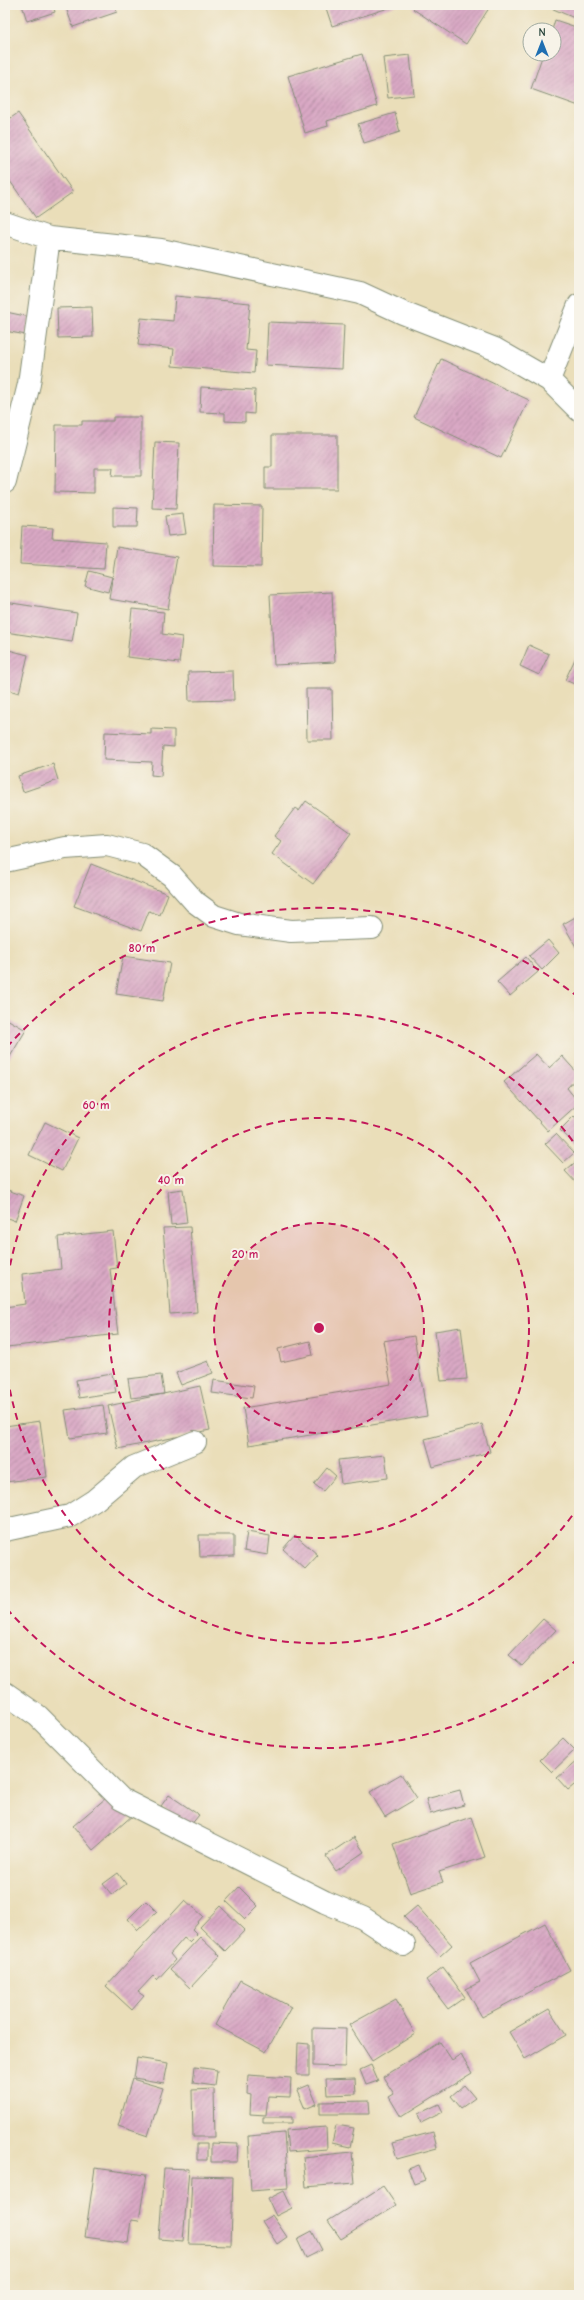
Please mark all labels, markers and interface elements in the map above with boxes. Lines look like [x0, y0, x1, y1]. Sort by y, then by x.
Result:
north arrow [522, 22, 562, 62]
text: N [538, 26, 546, 39]
text: 80 m [129, 941, 155, 955]
text: 60 m [83, 1098, 109, 1112]
text: 40 m [158, 1173, 184, 1187]
text: 20 m [232, 1247, 258, 1261]
centre of rings [312, 1321, 326, 1335]

